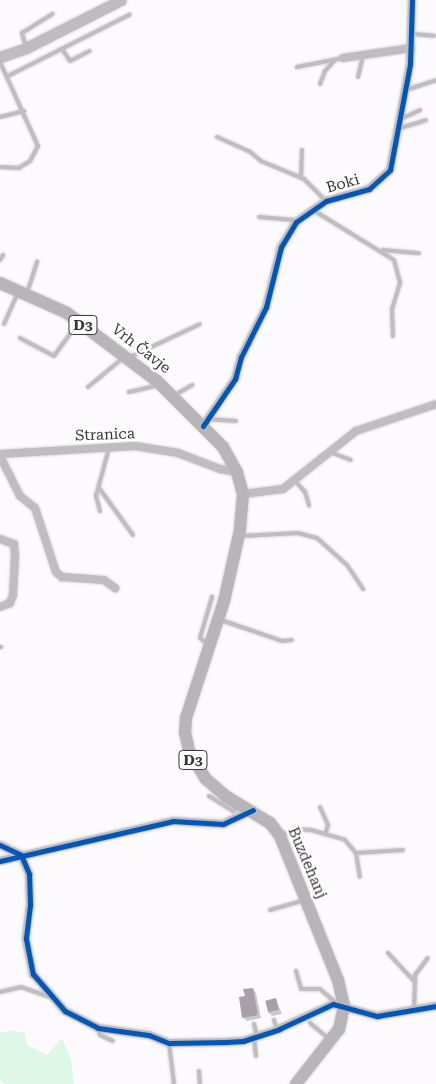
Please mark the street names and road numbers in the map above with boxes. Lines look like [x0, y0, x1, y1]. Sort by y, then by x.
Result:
street label: Boki [324, 171, 362, 197]
road number: D3 [68, 314, 98, 336]
street label: Vrh Čavje [108, 320, 174, 378]
street label: Stranica [75, 425, 135, 445]
road number: D3 [178, 748, 208, 772]
street label: Buzdehanj [284, 825, 330, 901]

